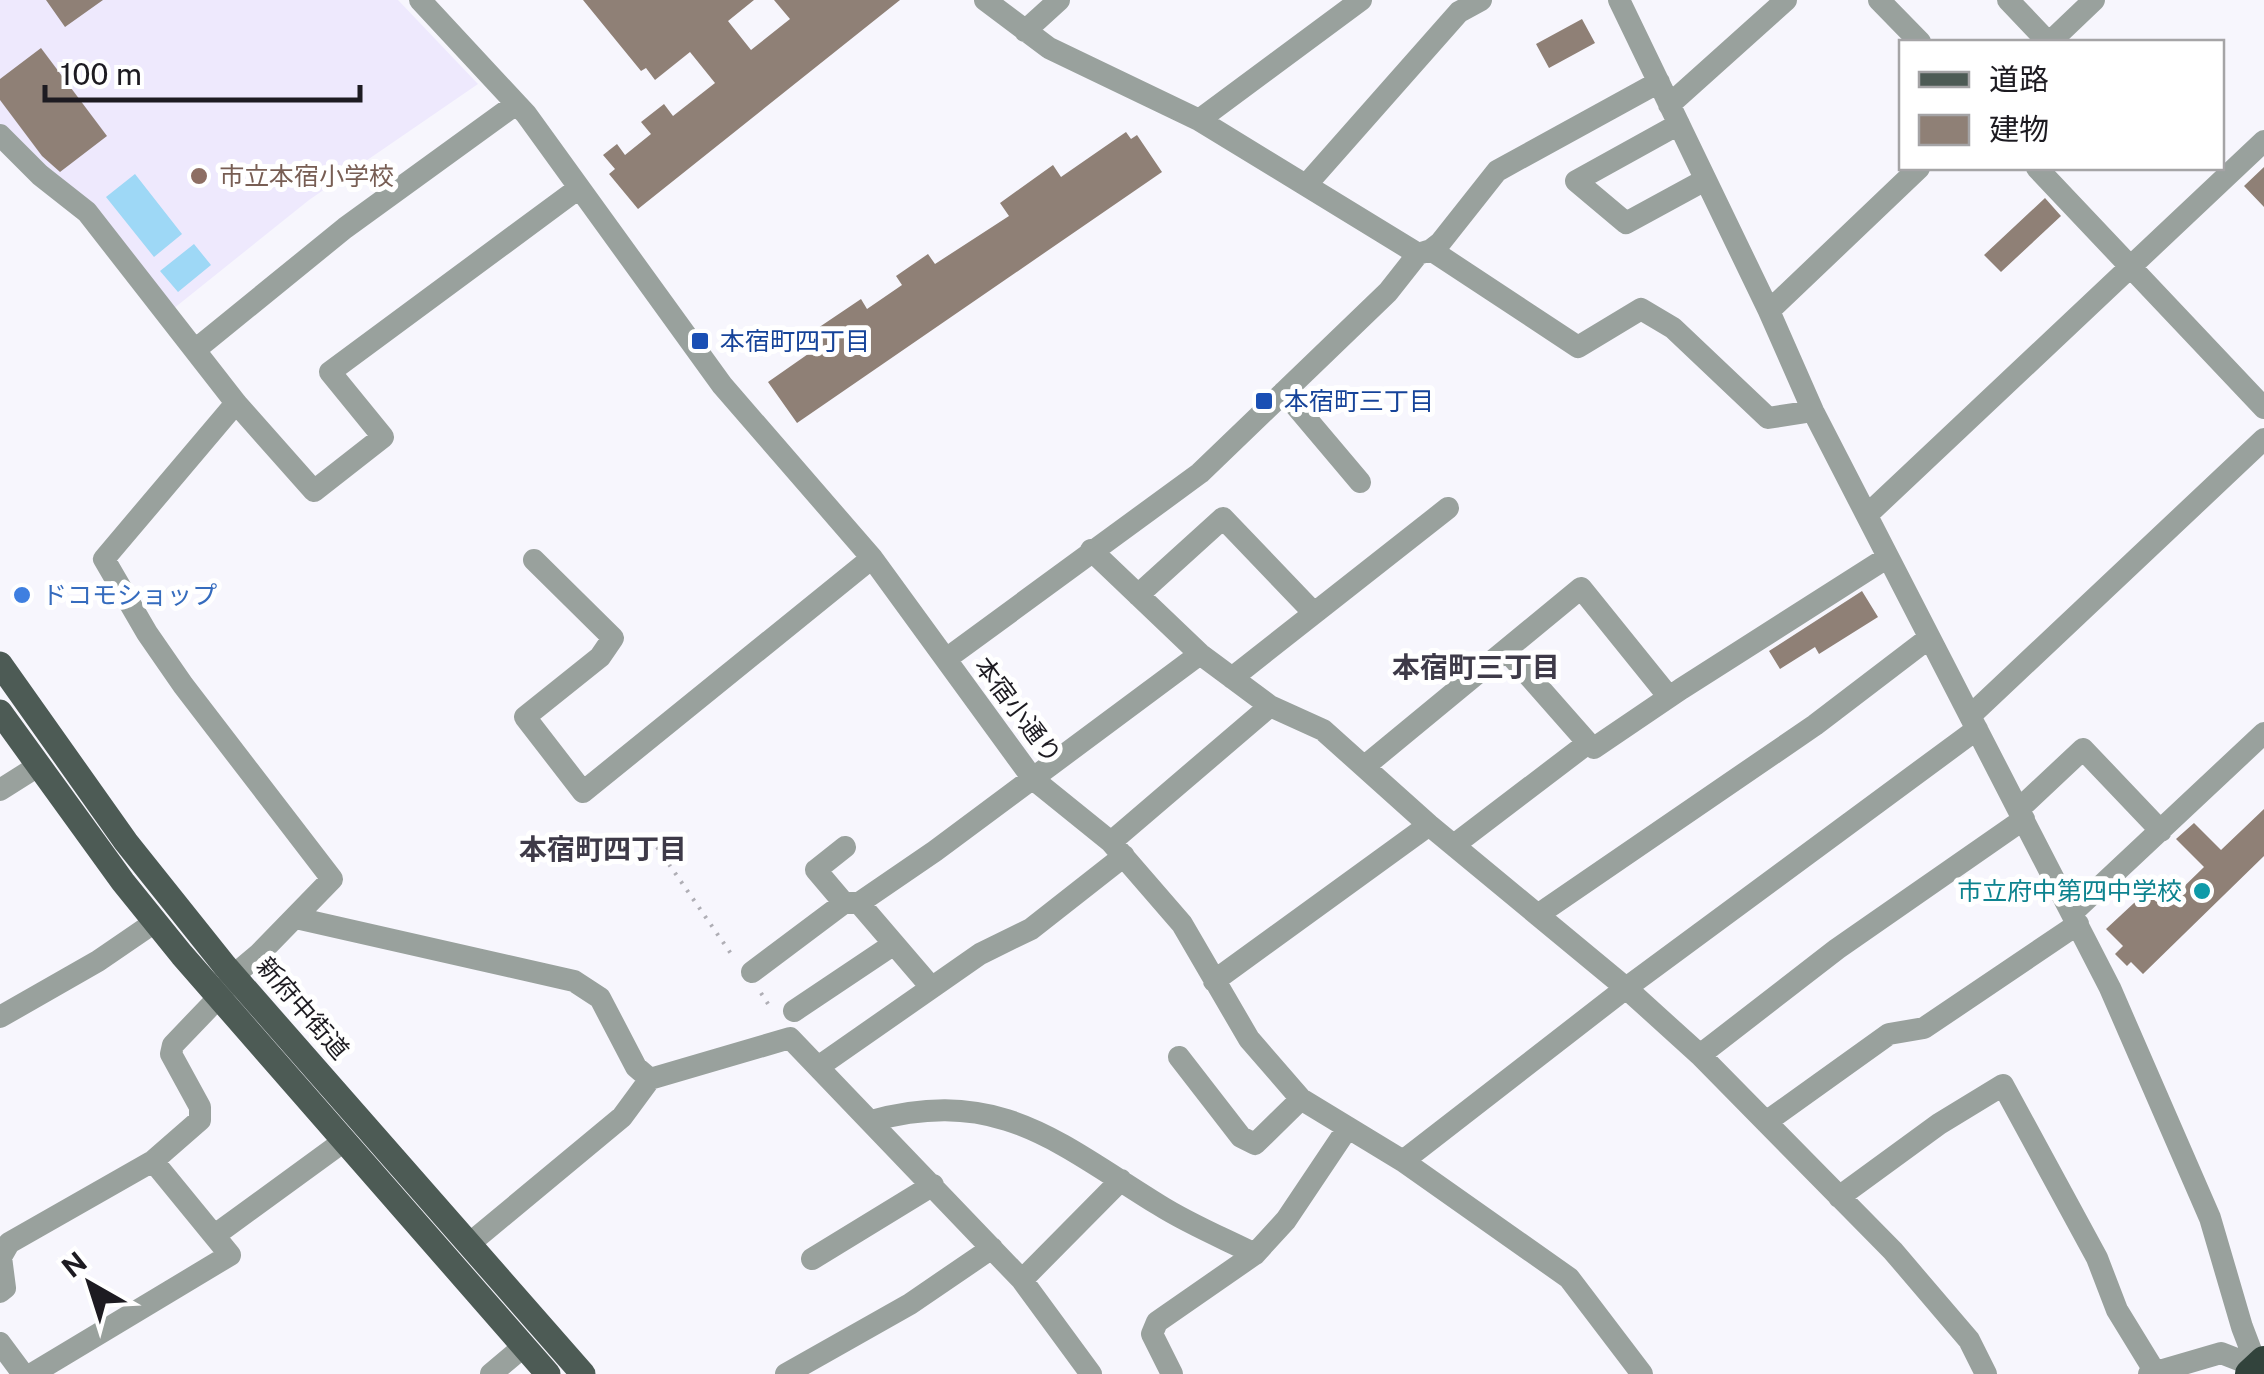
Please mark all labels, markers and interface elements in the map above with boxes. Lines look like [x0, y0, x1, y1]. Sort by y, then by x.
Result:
scale bar [45, 40, 360, 102]
legend [1899, 40, 2224, 170]
text: 100 m [60, 56, 142, 92]
text: 道路 [1989, 61, 2049, 97]
text: 建物 [1989, 111, 2049, 147]
place label: 市立本宿小学校 [219, 161, 394, 191]
marker: 市立本宿小学校 [188, 165, 210, 187]
place label: 本宿町四丁目 [720, 326, 870, 356]
marker: 本宿町四丁目 [689, 330, 711, 352]
place label: 本宿町三丁目 [1284, 386, 1434, 416]
marker: 本宿町三丁目 [1253, 390, 1275, 412]
place label: ドコモショップ [42, 580, 217, 610]
marker: ドコモショップ [11, 584, 33, 606]
district label: 本宿町三丁目 [1392, 650, 1560, 683]
street label: 本宿小通り [968, 651, 1068, 769]
district label: 本宿町四丁目 [519, 832, 687, 865]
place label: 市立府中第四中学校 [1957, 876, 2182, 906]
marker: 市立府中第四中学校 [2191, 880, 2213, 902]
street label: 新府中街道 [251, 951, 355, 1065]
north arrow [40, 1234, 140, 1334]
text: N [55, 1244, 93, 1284]

